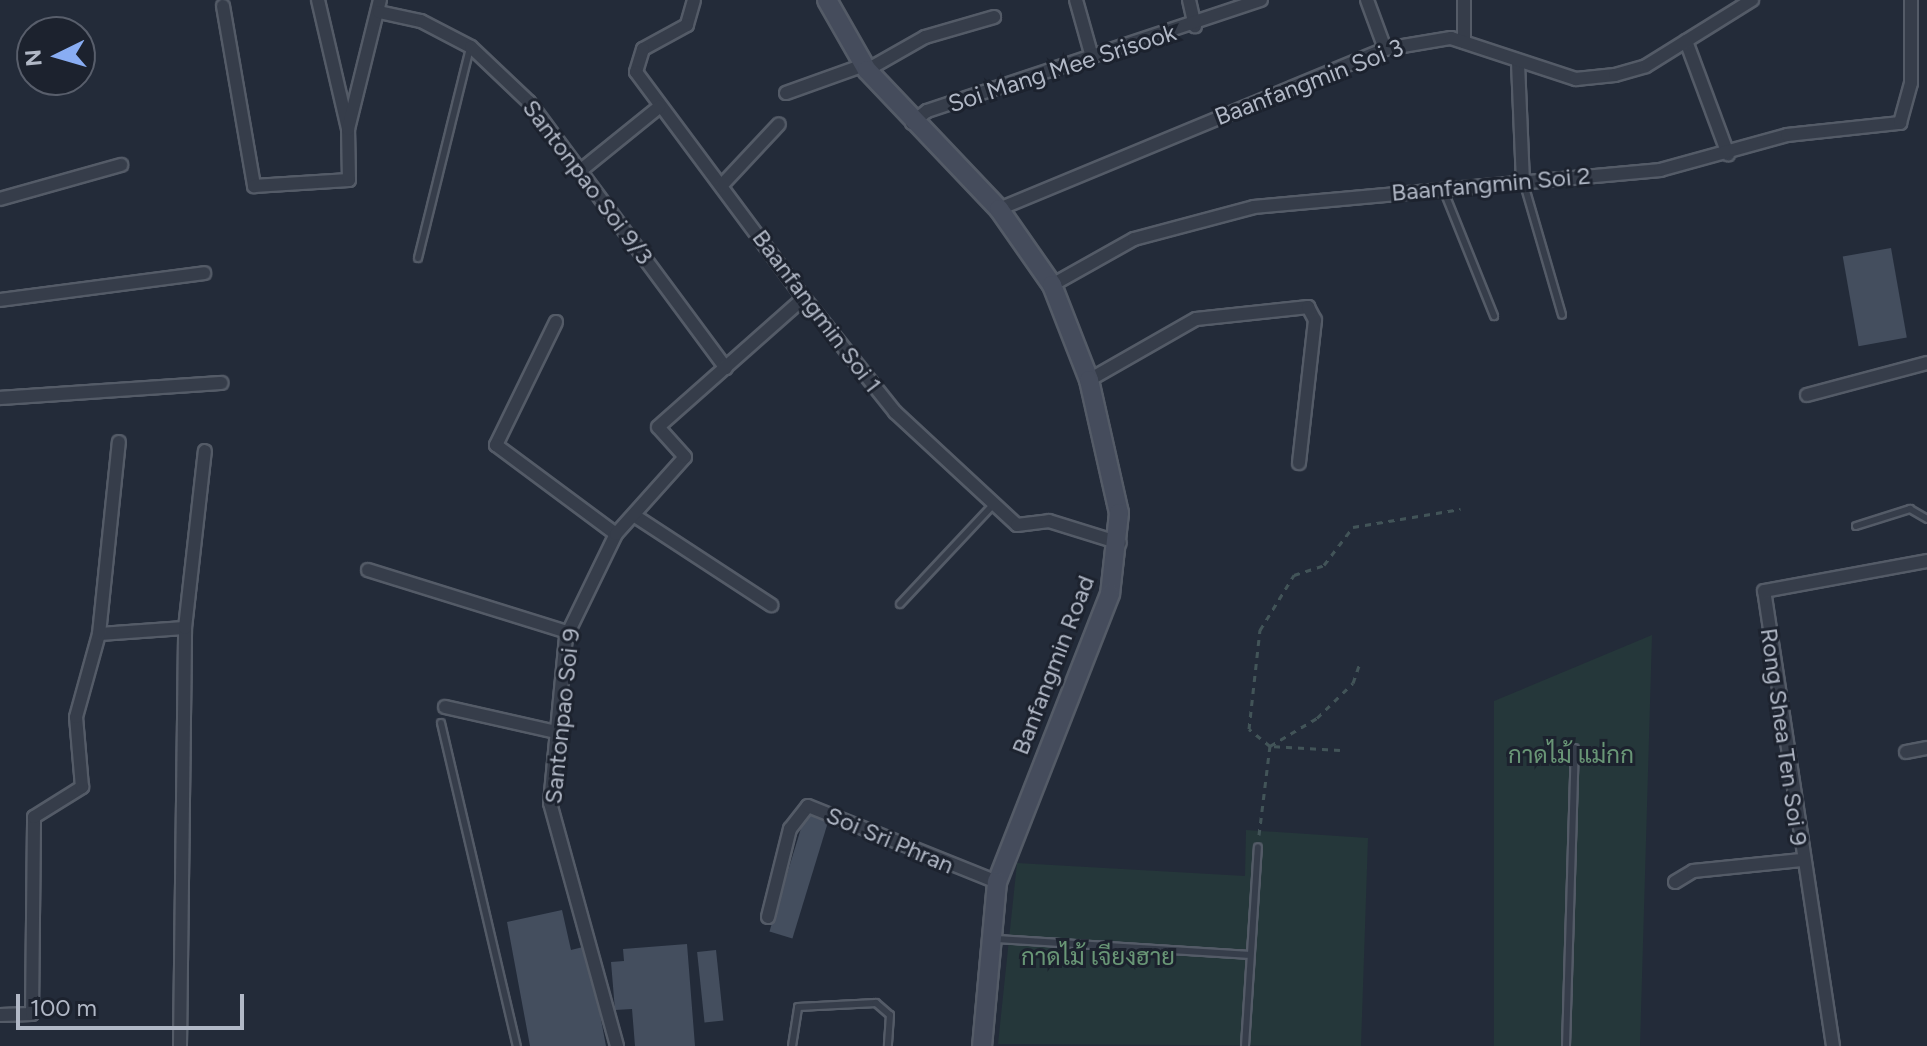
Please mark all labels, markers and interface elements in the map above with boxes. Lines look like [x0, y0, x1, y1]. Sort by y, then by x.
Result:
north arrow [16, 16, 96, 96]
street label: Soi Mang Mee Srisook [945, 18, 1179, 118]
street label: Baanfangmin Soi 3 [1211, 33, 1407, 131]
text: N [19, 48, 48, 68]
street label: Santonpao Soi 9/3 [517, 94, 659, 270]
street label: Baanfangmin Soi 2 [1390, 161, 1592, 207]
street label: Baanfangmin Soi 1 [746, 224, 888, 398]
street label: Banfangmin Road [1006, 571, 1100, 759]
street label: Rong Shea Ten Soi 9 [1754, 626, 1814, 848]
street label: Santonpao Soi 9 [538, 627, 586, 805]
park label: กาดไม้ แม่กก [1508, 741, 1634, 769]
street label: Soi Sri Phran [822, 800, 958, 880]
park label: กาดไม้ เจียงฮาย [1021, 943, 1175, 971]
scale bar [20, 978, 248, 1028]
text: 100 m [30, 993, 97, 1022]

